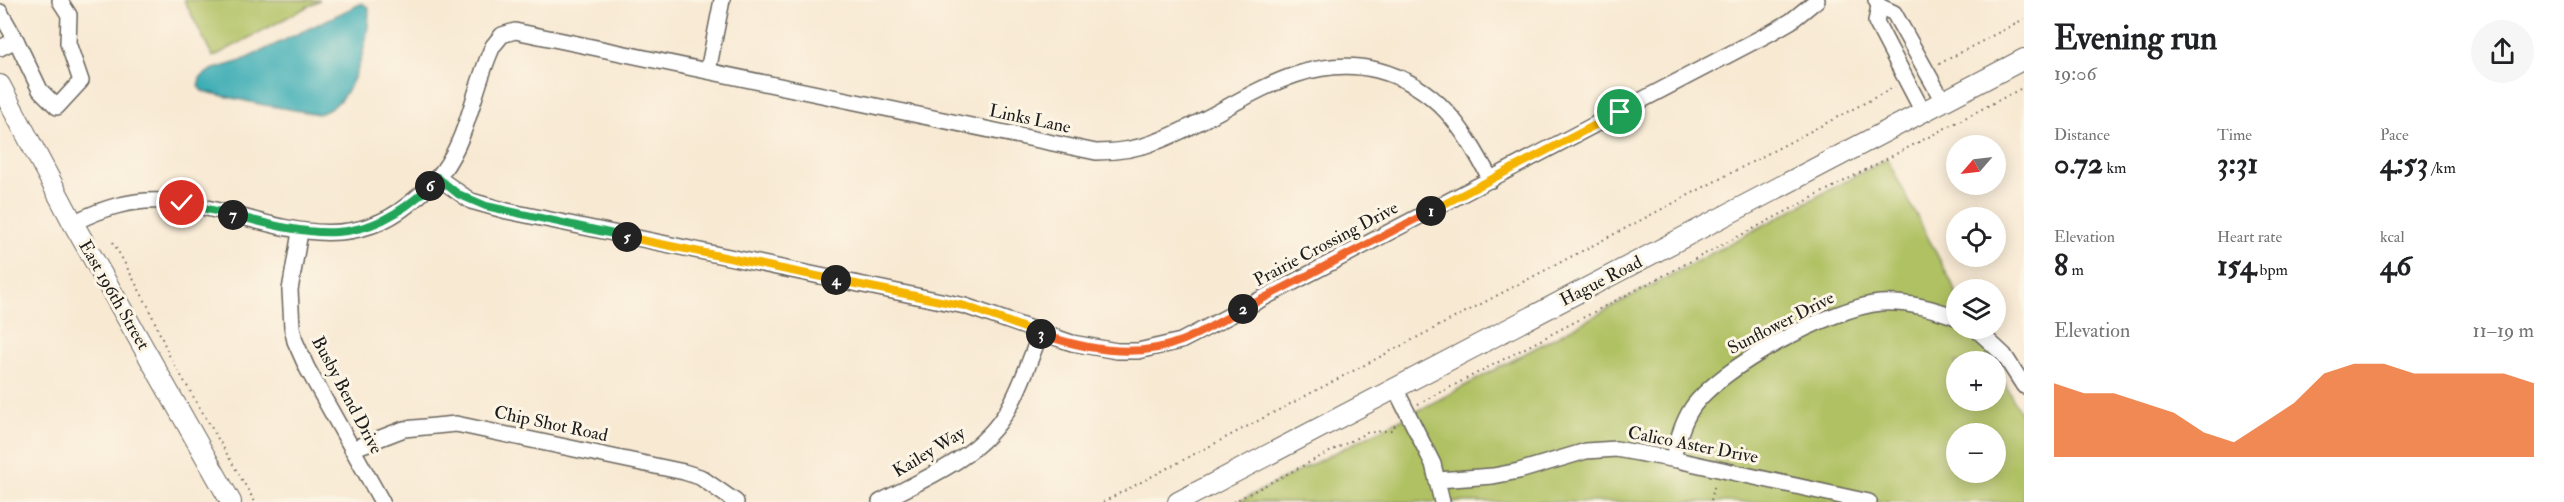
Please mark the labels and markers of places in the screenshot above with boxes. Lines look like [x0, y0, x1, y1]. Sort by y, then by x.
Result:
pin [1594, 86, 1645, 137]
pin: 6 [415, 171, 445, 201]
pin [156, 177, 207, 228]
pin: 1 [1416, 196, 1446, 226]
pin: 7 [218, 200, 248, 230]
pin: 5 [612, 222, 642, 252]
pin: 4 [821, 265, 851, 295]
pin: 2 [1228, 294, 1258, 324]
pin: 3 [1026, 319, 1056, 349]

